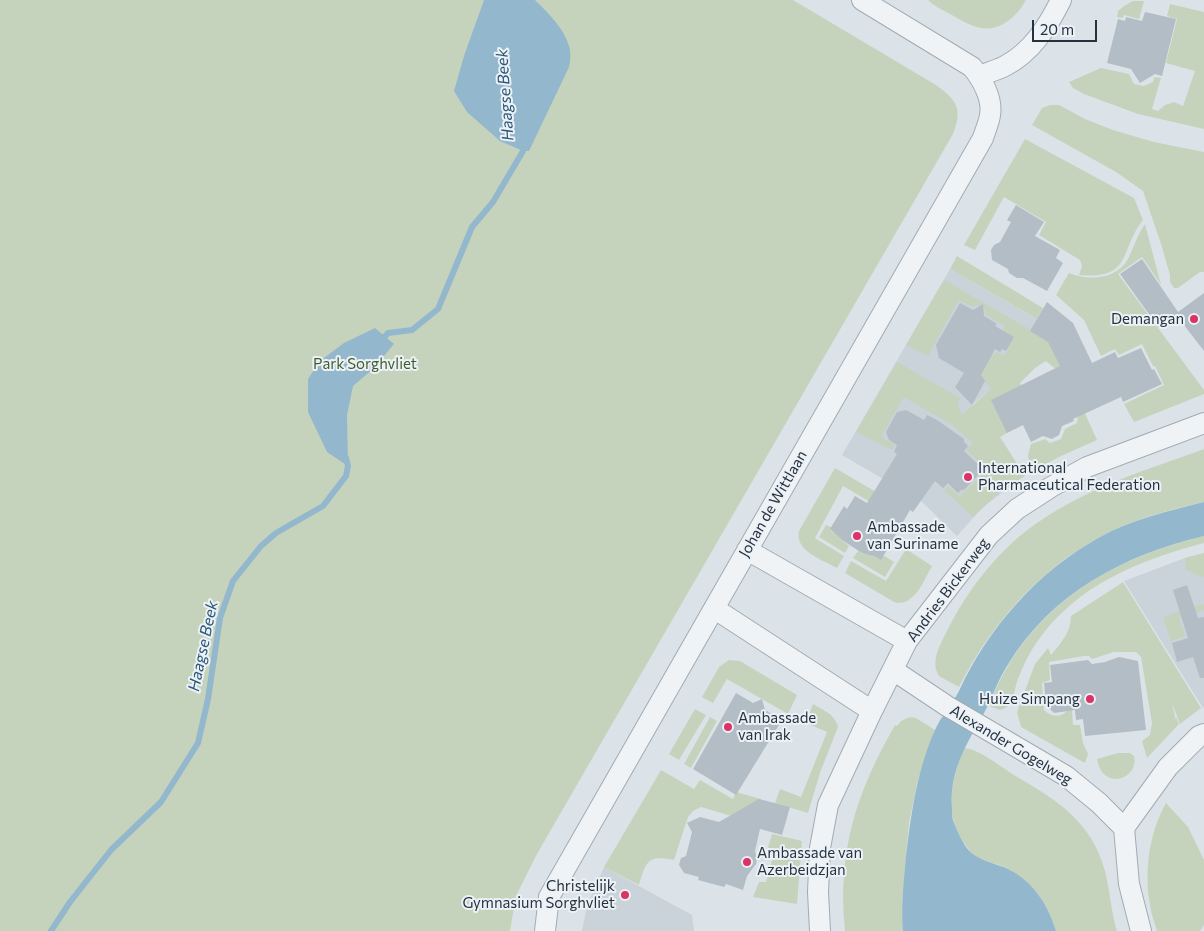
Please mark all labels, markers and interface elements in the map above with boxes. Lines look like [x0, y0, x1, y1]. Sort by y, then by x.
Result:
scale bar [1034, 10, 1099, 42]
text: 20 m [1040, 20, 1074, 38]
water label: Haagse Beek [492, 48, 518, 142]
place label: Demangan [1111, 310, 1184, 328]
marker: Demangan [1188, 313, 1200, 325]
park label: Park Sorghvliet [313, 355, 417, 373]
street label: Johan de Wittlaan [735, 447, 811, 561]
place label: International Pharmaceutical Federation [978, 459, 1160, 494]
marker: International Pharmaceutical Federation [962, 471, 974, 483]
place label: Ambassade van Suriname [867, 518, 958, 553]
marker: Ambassade van Suriname [851, 530, 863, 542]
street label: Andries Bickerweg [903, 534, 993, 646]
water label: Haagse Beek [184, 599, 222, 693]
place label: Huize Simpang [979, 690, 1080, 708]
marker: Huize Simpang [1084, 693, 1096, 705]
street label: Alexander Gogelweg [947, 701, 1075, 789]
place label: Ambassade van Irak [738, 709, 816, 744]
marker: Ambassade van Irak [722, 721, 734, 733]
place label: Ambassade van Azerbeidzjan [757, 844, 862, 879]
marker: Ambassade van Azerbeidzjan [741, 856, 753, 868]
place label: Christelijk Gymnasium Sorghvliet [462, 877, 615, 912]
marker: Christelijk Gymnasium Sorghvliet [619, 889, 631, 901]

